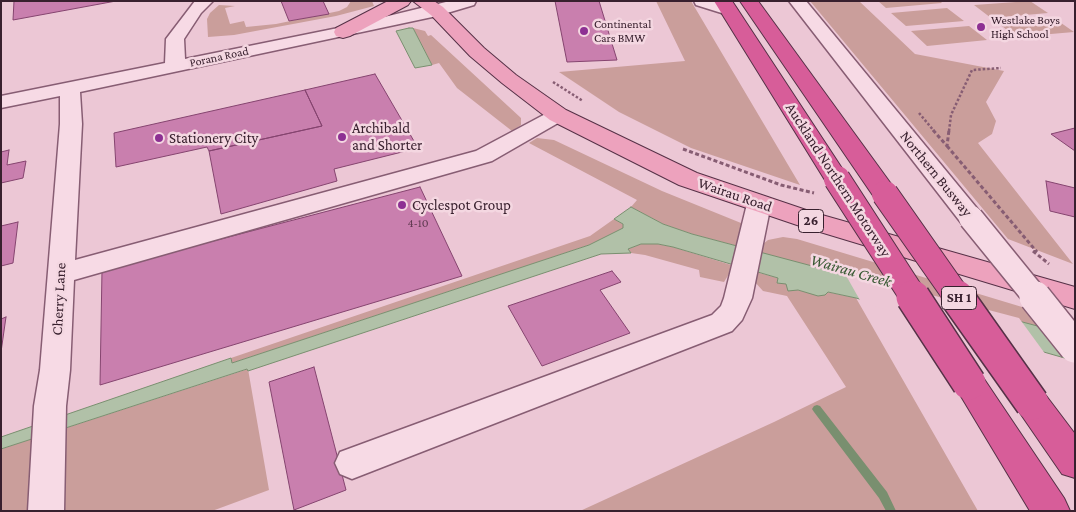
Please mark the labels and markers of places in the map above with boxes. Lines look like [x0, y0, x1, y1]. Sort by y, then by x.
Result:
place label: Westlake Boys High School [991, 13, 1060, 41]
place label: Continental Cars BMW [594, 17, 651, 45]
marker: Westlake Boys High School [975, 21, 987, 33]
marker: Continental Cars BMW [578, 25, 590, 37]
place label: Archibald and Shorter [352, 119, 422, 154]
place label: Stationery City [169, 129, 258, 147]
marker: Archibald and Shorter [336, 131, 348, 143]
marker: Stationery City [153, 132, 165, 144]
place label: Cyclespot Group [412, 196, 511, 214]
marker: Cyclespot Group [396, 199, 408, 211]

